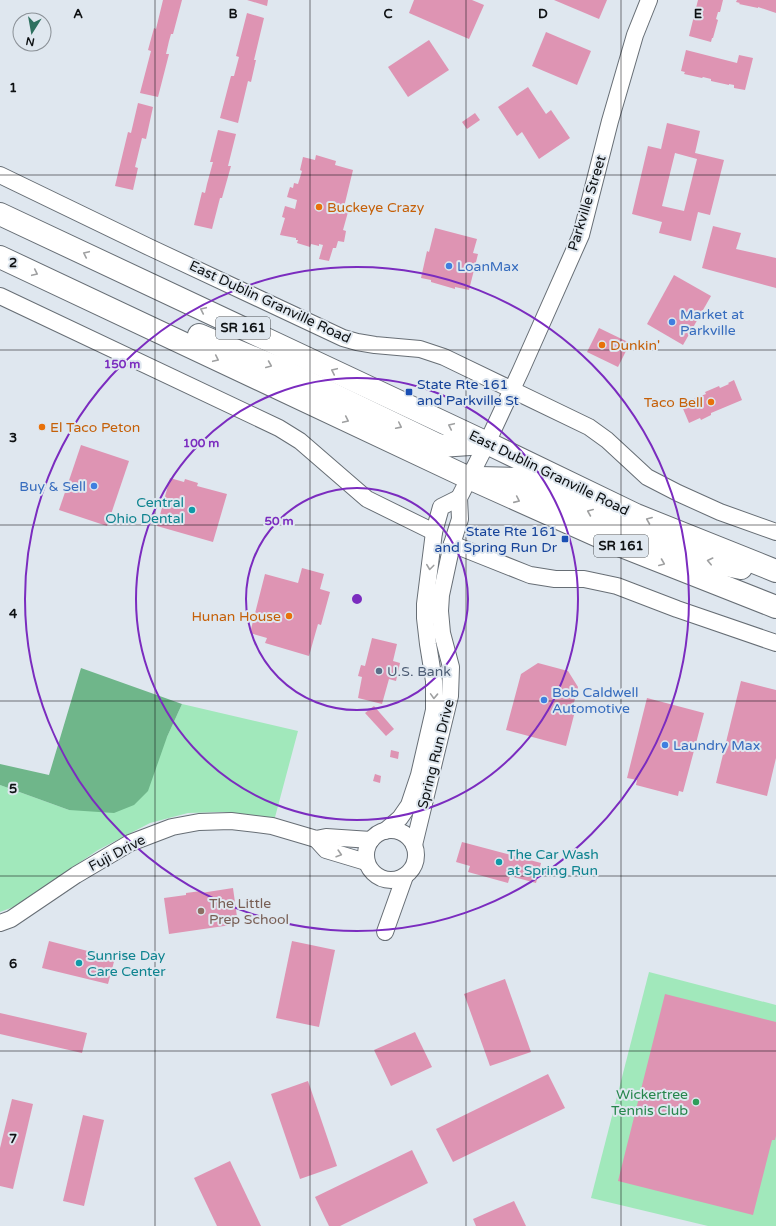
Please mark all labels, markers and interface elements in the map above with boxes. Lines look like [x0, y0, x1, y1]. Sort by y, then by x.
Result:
text: A [73, 6, 83, 22]
text: B [228, 6, 238, 22]
text: C [383, 6, 393, 22]
text: D [538, 6, 548, 22]
text: E [694, 6, 702, 22]
north arrow [12, 12, 52, 52]
text: N [25, 34, 36, 49]
text: 1 [9, 80, 17, 96]
street label: Parkville Street [564, 152, 610, 253]
place label: Buckeye Crazy [327, 199, 425, 216]
marker: Buckeye Crazy [314, 202, 324, 212]
one-way arrow [82, 251, 90, 259]
text: 2 [9, 255, 17, 271]
street label: East Dublin Granville Road [187, 257, 353, 347]
place label: LoanMax [457, 258, 519, 275]
marker: LoanMax [444, 261, 454, 271]
one-way arrow [31, 268, 39, 276]
place label: Market at Parkville [680, 306, 745, 339]
one-way arrow [200, 307, 208, 315]
road number: SR 161 [216, 317, 270, 339]
marker: Market at Parkville [667, 317, 677, 327]
place label: Dunkin' [610, 337, 660, 354]
marker: Dunkin' [597, 340, 607, 350]
one-way arrow [212, 354, 219, 362]
text: 150 m [104, 357, 140, 371]
one-way arrow [266, 360, 273, 368]
one-way arrow [330, 368, 338, 376]
place label: State Rte 161 and Parkville St [417, 376, 520, 409]
marker: State Rte 161 and Parkville St [404, 387, 414, 397]
place label: Taco Bell [644, 394, 703, 411]
marker: Taco Bell [706, 397, 716, 407]
one-way arrow [342, 415, 350, 423]
place label: El Taco Peton [50, 419, 140, 436]
one-way arrow [395, 421, 403, 429]
marker: El Taco Peton [37, 422, 47, 432]
one-way arrow [448, 423, 456, 431]
street label: East Dublin Granville Road [466, 427, 632, 519]
text: 3 [9, 430, 17, 446]
text: 100 m [183, 436, 219, 450]
place label: Buy & Sell [19, 478, 86, 495]
marker: Buy & Sell [89, 481, 99, 491]
place label: Central Ohio Dental [105, 494, 184, 527]
one-way arrow [513, 495, 521, 503]
marker: Central Ohio Dental [187, 505, 197, 515]
one-way arrow [587, 508, 594, 516]
text: 50 m [264, 514, 294, 528]
one-way arrow [645, 517, 653, 525]
place label: State Rte 161 and Spring Run Dr [435, 523, 558, 556]
marker: State Rte 161 and Spring Run Dr [560, 534, 570, 544]
road number: SR 161 [594, 535, 648, 557]
one-way arrow [659, 558, 666, 566]
one-way arrow [707, 558, 713, 566]
one-way arrow [426, 564, 435, 570]
centre of rings [350, 592, 364, 606]
text: 4 [9, 606, 18, 622]
place label: Hunan House [191, 608, 281, 625]
marker: Hunan House [284, 611, 294, 621]
place label: U.S. Bank [387, 663, 451, 680]
marker: U.S. Bank [374, 666, 384, 676]
place label: Bob Caldwell Automotive [552, 684, 638, 717]
one-way arrow [430, 693, 438, 699]
marker: Bob Caldwell Automotive [539, 695, 549, 705]
street label: Spring Run Drive [414, 697, 458, 811]
place label: Laundry Max [673, 737, 760, 754]
marker: Laundry Max [660, 740, 670, 750]
text: 5 [9, 781, 17, 797]
street label: Fuji Drive [86, 831, 148, 875]
place label: The Car Wash at Spring Run [507, 846, 599, 879]
one-way arrow [336, 849, 343, 858]
marker: The Car Wash at Spring Run [494, 857, 504, 867]
place label: The Little Prep School [209, 895, 289, 928]
marker: The Little Prep School [196, 906, 206, 916]
place label: Sunrise Day Care Center [87, 947, 166, 980]
text: 6 [9, 956, 17, 972]
marker: Sunrise Day Care Center [74, 958, 84, 968]
place label: Wickertree Tennis Club [611, 1086, 688, 1119]
marker: Wickertree Tennis Club [691, 1097, 701, 1107]
text: 7 [9, 1131, 17, 1147]

